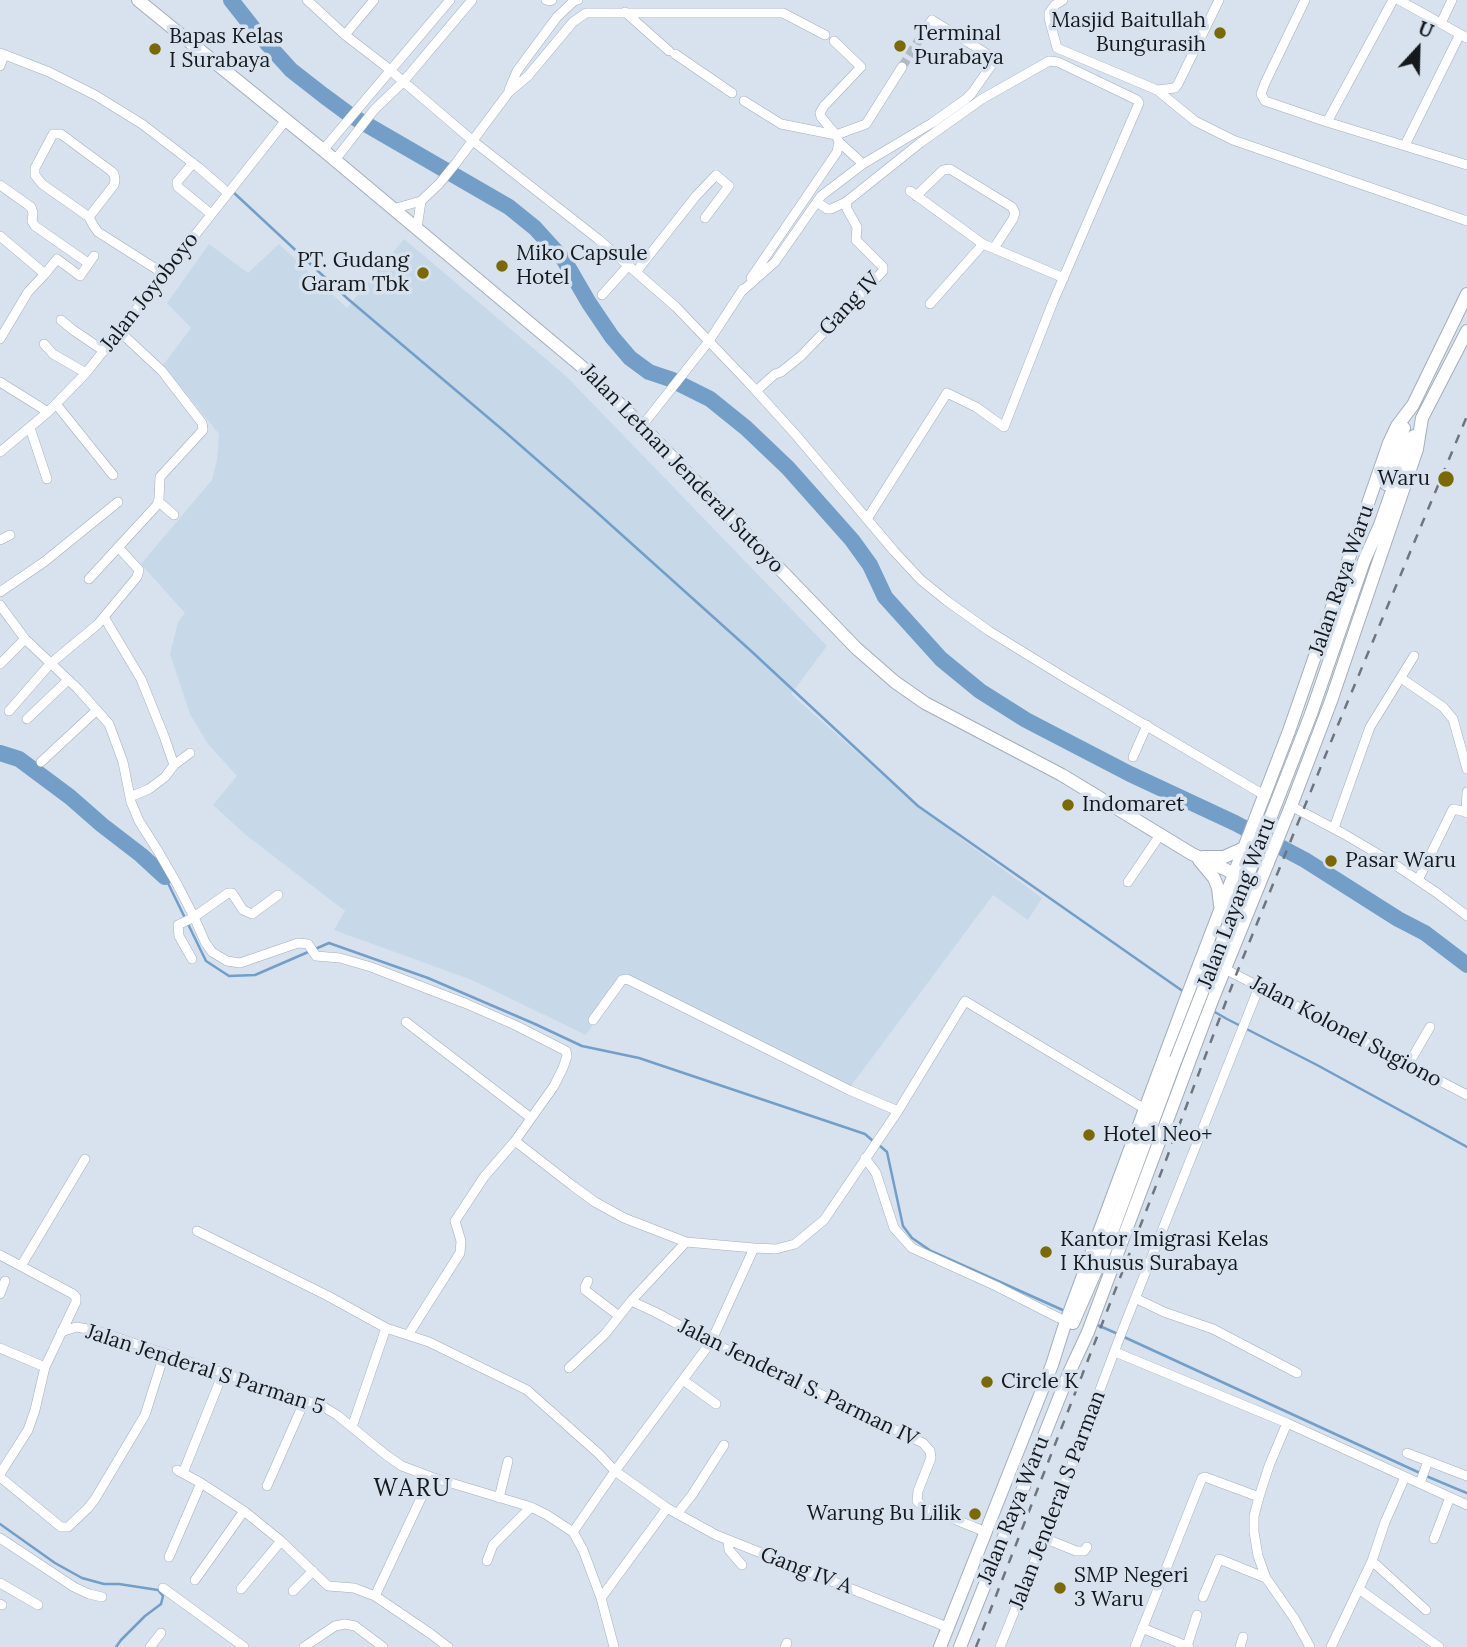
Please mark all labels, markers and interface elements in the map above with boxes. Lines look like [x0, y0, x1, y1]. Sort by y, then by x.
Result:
place label: Masjid Baitullah Bungurasih [1051, 8, 1206, 58]
north arrow [1383, 14, 1453, 84]
text: U [1415, 16, 1437, 43]
place label: Terminal Purabaya [914, 21, 1004, 71]
place label: Bapas Kelas I Surabaya [169, 24, 283, 74]
marker: Masjid Baitullah Bungurasih [1212, 25, 1228, 41]
marker: Terminal Purabaya [892, 38, 908, 54]
marker: Bapas Kelas I Surabaya [147, 41, 163, 57]
street label: Jalan Joyoboyo [96, 228, 204, 356]
place label: Miko Capsule Hotel [516, 241, 648, 291]
place label: PT. Gudang Garam Tbk [297, 248, 409, 298]
marker: Miko Capsule Hotel [494, 258, 510, 274]
marker: PT. Gudang Garam Tbk [415, 265, 431, 281]
street label: Gang IV [814, 267, 886, 341]
street label: Jalan Letnan Jenderal Sutoyo [575, 359, 789, 579]
place label: Waru [1377, 466, 1430, 492]
marker: Waru [1436, 469, 1456, 489]
street label: Jalan Raya Waru [1305, 502, 1379, 658]
place label: Indomaret [1082, 792, 1184, 818]
marker: Indomaret [1060, 797, 1076, 813]
street label: Jalan Layang Waru [1193, 814, 1281, 992]
place label: Pasar Waru [1345, 848, 1456, 874]
marker: Pasar Waru [1323, 853, 1339, 869]
street label: Jalan Kolonel Sugiono [1246, 971, 1446, 1093]
place label: Hotel Neo+ [1103, 1122, 1212, 1148]
marker: Hotel Neo+ [1081, 1127, 1097, 1143]
place label: Kantor Imigrasi Kelas I Khusus Surabaya [1060, 1227, 1269, 1277]
marker: Kantor Imigrasi Kelas I Khusus Surabaya [1038, 1244, 1054, 1260]
street label: Jalan Jenderal S. Parman IV [674, 1314, 922, 1452]
street label: Jalan Jenderal S Parman 5 [83, 1320, 327, 1420]
place label: Circle K [1001, 1369, 1079, 1395]
marker: Circle K [979, 1374, 995, 1390]
street label: Jalan Jenderal S Parman [1005, 1387, 1111, 1613]
street label: Jalan Raya Waru [973, 1433, 1055, 1587]
district label: WARU [374, 1475, 452, 1503]
place label: Warung Bu Lilik [807, 1501, 961, 1527]
marker: Warung Bu Lilik [967, 1506, 983, 1522]
street label: Gang IV A [757, 1542, 855, 1600]
place label: SMP Negeri 3 Waru [1074, 1563, 1188, 1613]
marker: SMP Negeri 3 Waru [1052, 1580, 1068, 1596]

